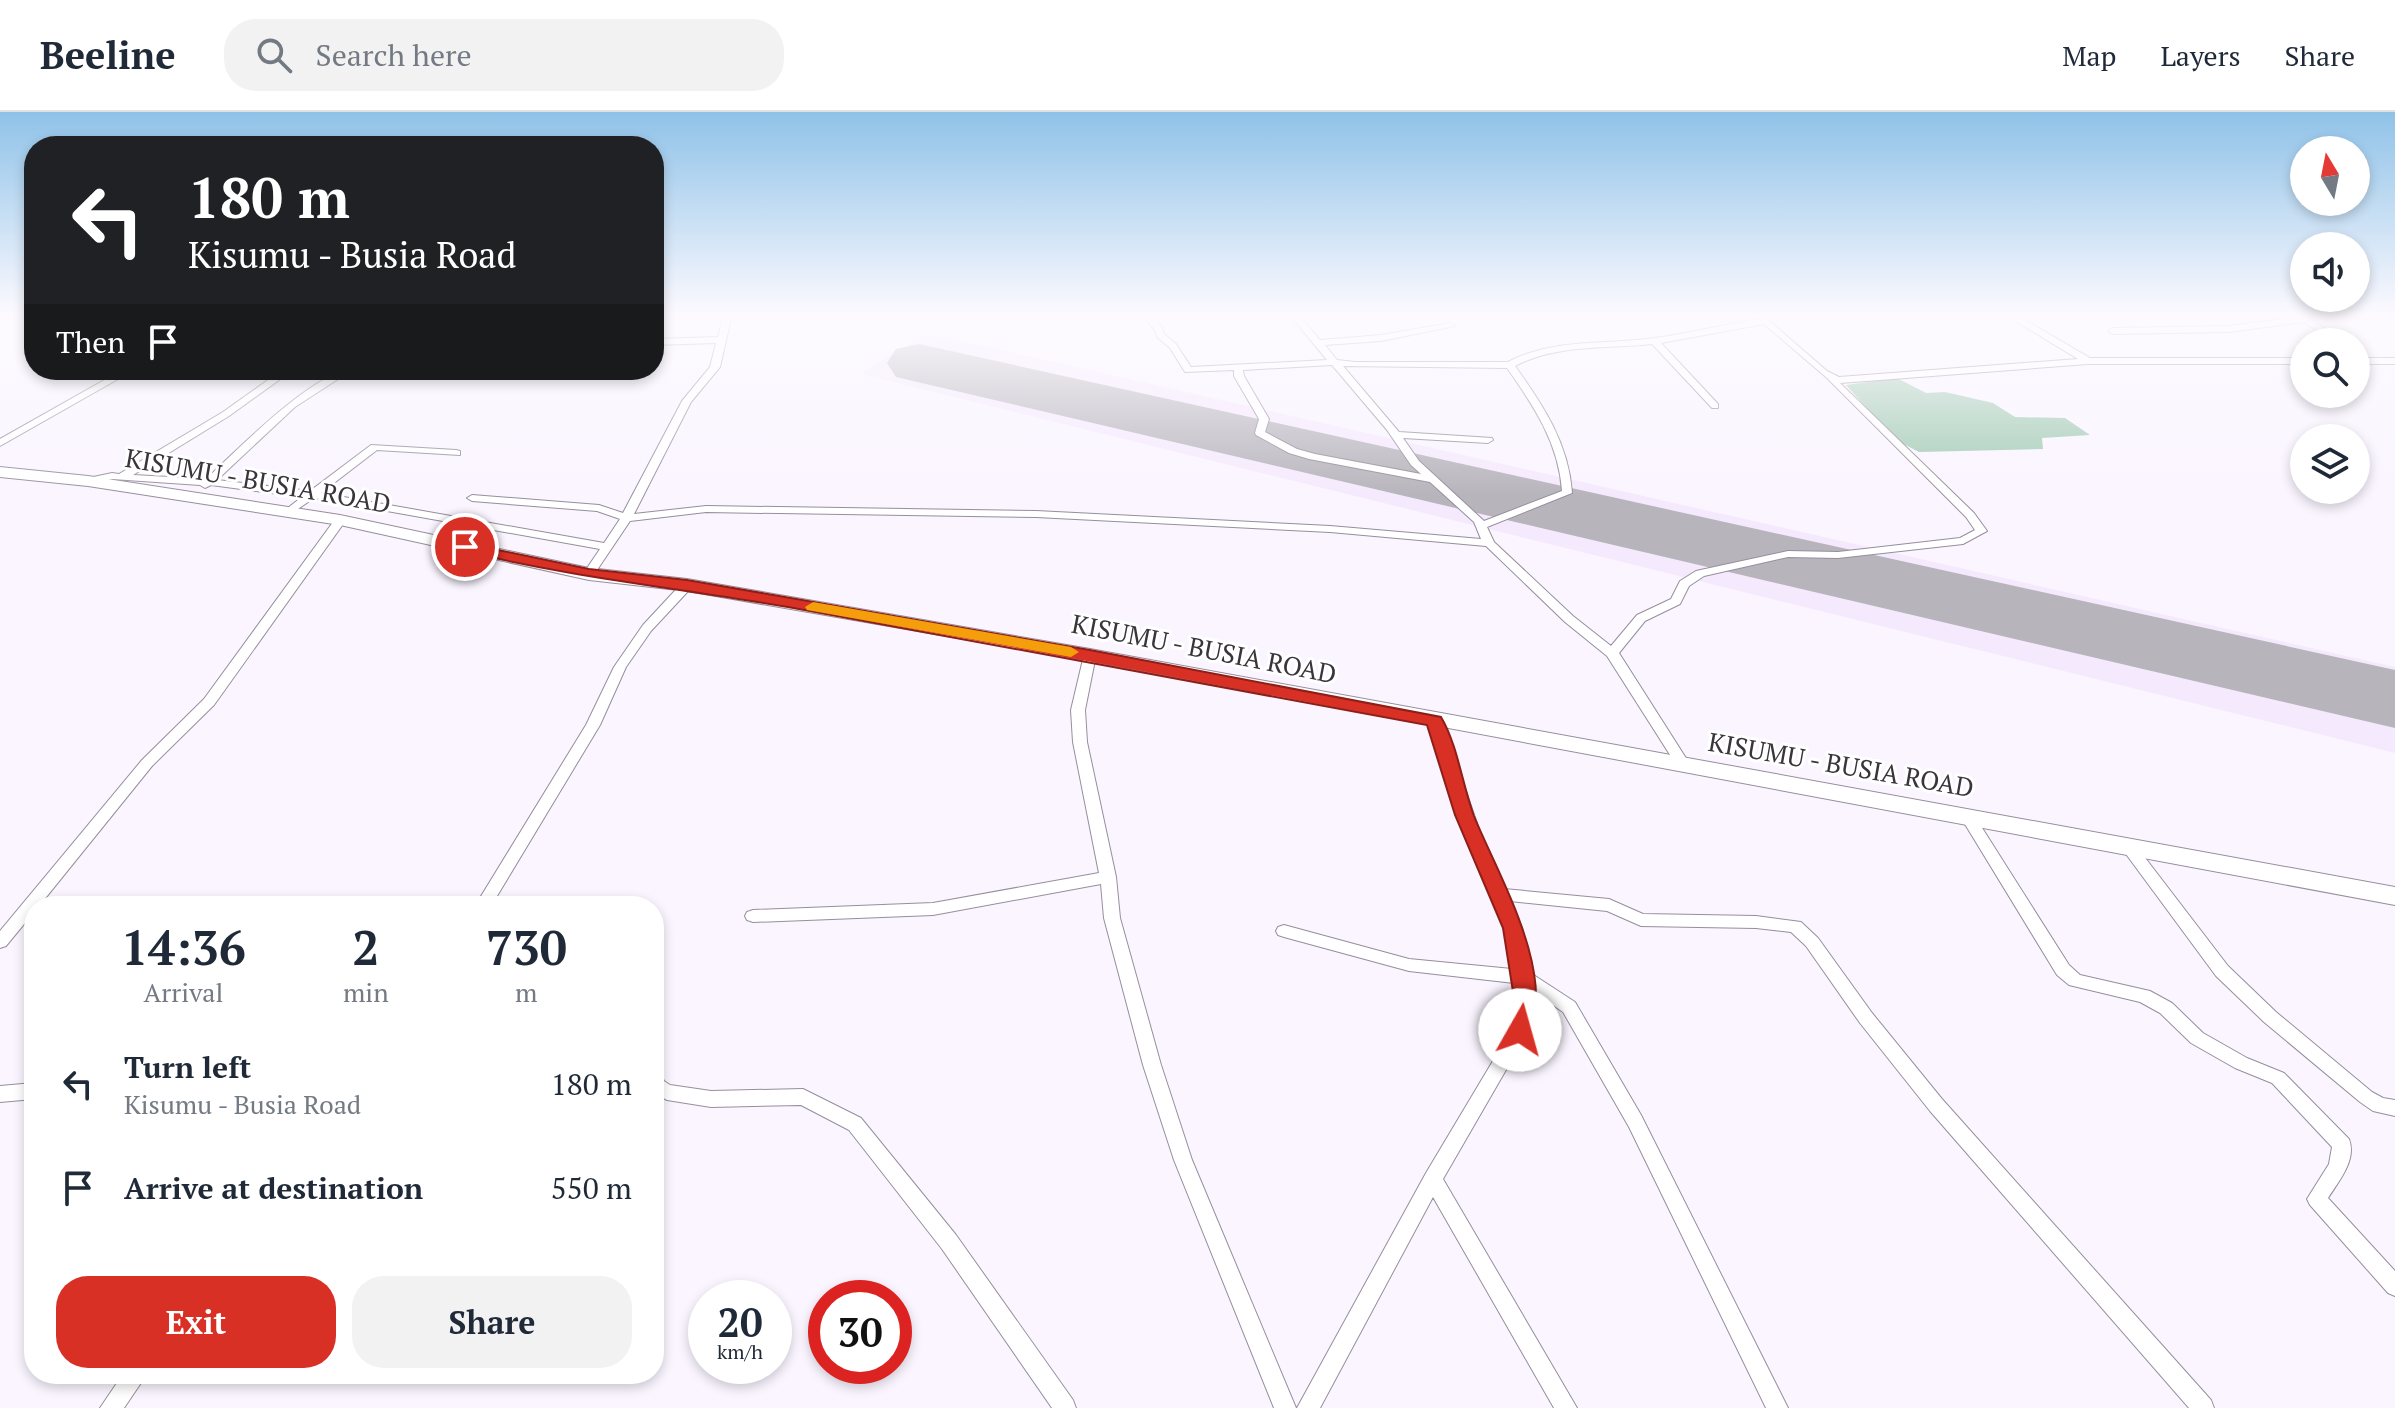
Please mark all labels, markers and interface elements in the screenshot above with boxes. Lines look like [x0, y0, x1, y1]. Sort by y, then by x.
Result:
search box [224, 19, 784, 91]
text: Beeline [40, 30, 176, 80]
icon: search [252, 33, 296, 77]
text: Search here [316, 35, 472, 75]
text: Map [2062, 37, 2116, 74]
text: Layers [2160, 37, 2241, 74]
text: Share [2285, 37, 2355, 74]
north arrow [2290, 136, 2370, 216]
map controls [2290, 136, 2370, 504]
text: 180 m [188, 160, 350, 234]
icon: left [56, 168, 160, 272]
text: Kisumu - Busia Road [188, 231, 516, 278]
button: sound [2290, 232, 2370, 312]
icon: arrive [141, 320, 185, 364]
text: Then [56, 322, 125, 362]
button: search [2290, 328, 2370, 408]
button: layers [2290, 424, 2370, 504]
street label: KISUMU - BUSIA ROAD [123, 440, 394, 520]
pin [431, 513, 499, 581]
icon: arrive [443, 525, 487, 569]
street label: KISUMU - BUSIA ROAD [1069, 606, 1339, 690]
street label: KISUMU - BUSIA ROAD [1706, 724, 1977, 804]
text: 14:36 [121, 915, 246, 979]
text: 2 [352, 915, 379, 979]
text: 730 [486, 915, 567, 979]
text: Arrival [144, 975, 223, 1009]
text: min [343, 975, 389, 1009]
text: m [515, 975, 538, 1009]
position arrow [1478, 988, 1562, 1072]
text: Turn left [124, 1047, 251, 1087]
icon: left [56, 1062, 100, 1106]
text: 180 m [551, 1064, 632, 1104]
text: Kisumu - Busia Road [124, 1087, 361, 1121]
icon: arrive [56, 1166, 100, 1210]
text: Arrive at destination [124, 1168, 423, 1208]
text: 550 m [551, 1168, 632, 1208]
button: Exit [56, 1276, 336, 1368]
button: Share [352, 1276, 632, 1368]
speed limit sign: 30 [808, 1280, 912, 1384]
text: 20 [717, 1295, 763, 1348]
text: km/h [717, 1338, 763, 1365]

